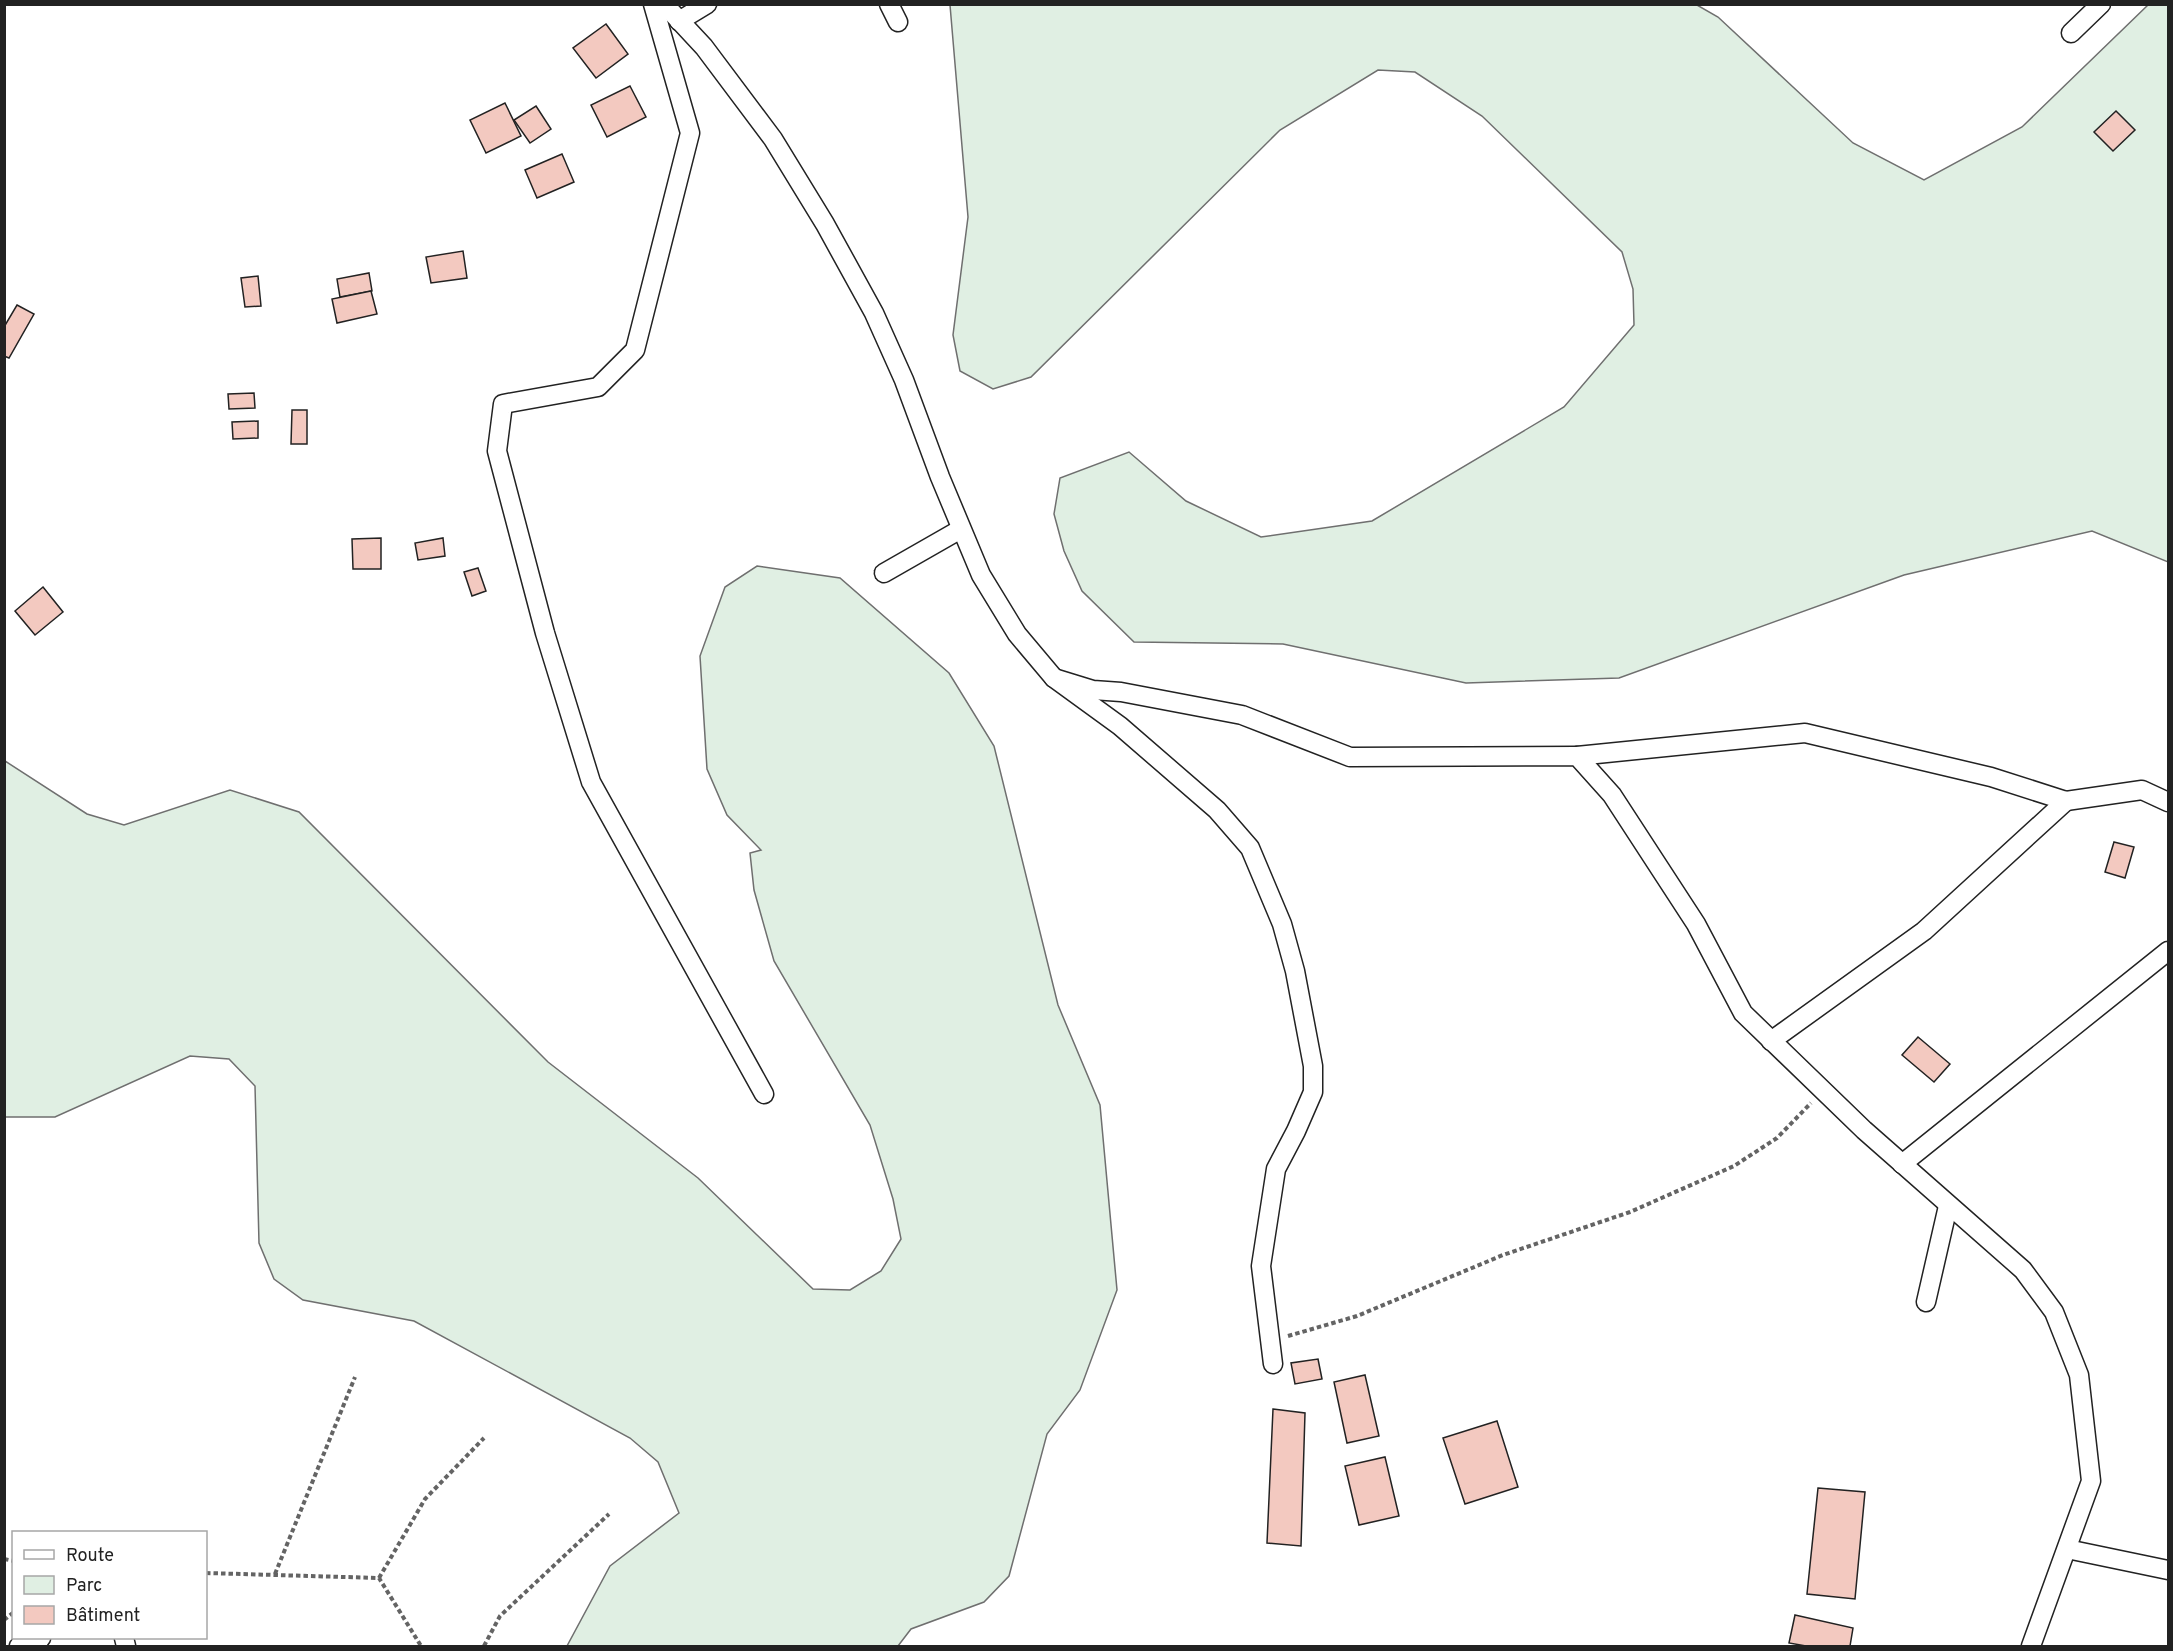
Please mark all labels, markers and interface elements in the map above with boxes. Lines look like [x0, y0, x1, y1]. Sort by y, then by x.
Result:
legend [12, 1531, 207, 1639]
text: Route [66, 1545, 114, 1568]
text: Parc [66, 1575, 102, 1598]
text: Bâtiment [66, 1605, 140, 1628]

